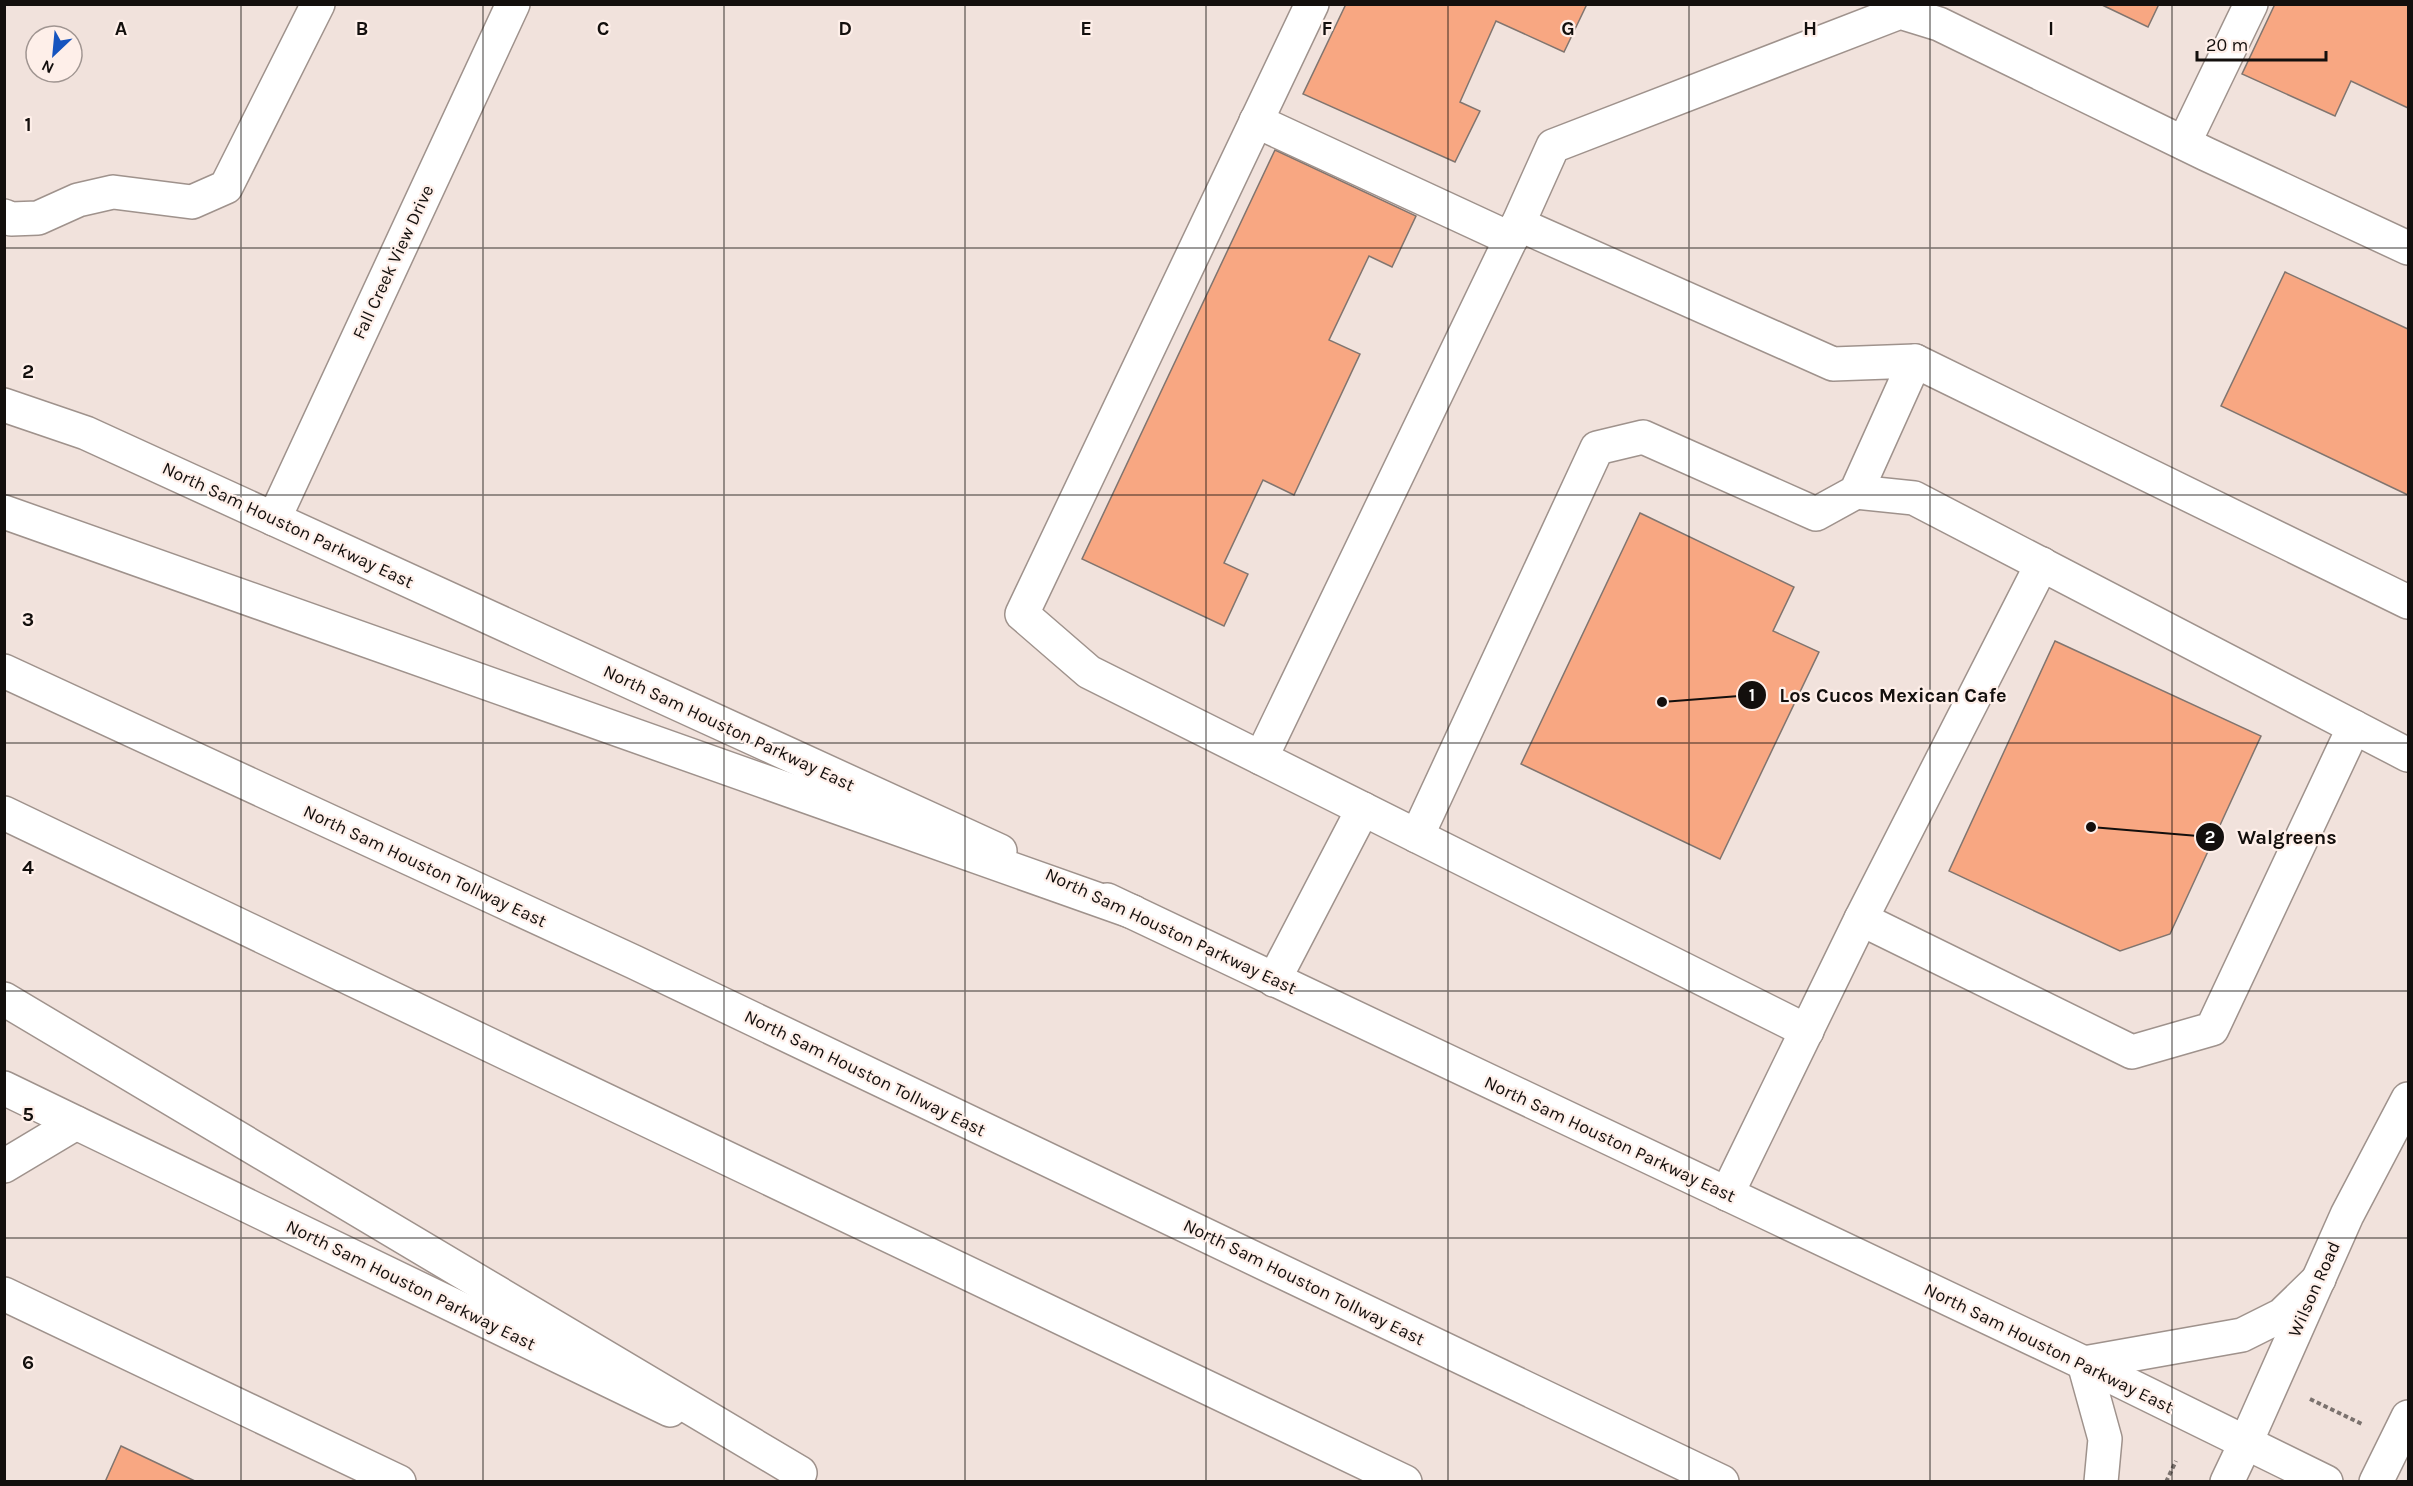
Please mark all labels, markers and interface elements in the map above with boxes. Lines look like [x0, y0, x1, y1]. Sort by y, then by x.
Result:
text: A [115, 17, 128, 40]
text: B [356, 17, 368, 40]
text: C [597, 17, 609, 40]
text: D [838, 17, 852, 40]
text: E [1080, 17, 1092, 40]
text: F [1322, 17, 1333, 40]
text: G [1561, 17, 1575, 40]
text: H [1803, 17, 1817, 40]
text: I [2048, 17, 2054, 40]
north arrow [24, 24, 84, 84]
scale bar [2197, 24, 2326, 62]
text: 20 m [2206, 34, 2248, 56]
text: N [38, 56, 57, 78]
text: 1 [24, 113, 32, 136]
street label: Fall Creek View Drive [348, 181, 438, 343]
text: 2 [22, 360, 34, 383]
street label: North Sam Houston Parkway East [159, 457, 417, 593]
text: 3 [22, 608, 34, 631]
street label: North Sam Houston Parkway East [600, 660, 858, 796]
callout: Los Cucos Mexican Cafe [1737, 676, 2019, 714]
text: 1 [1749, 684, 1755, 706]
text: Los Cucos Mexican Cafe [1779, 684, 2007, 707]
street label: North Sam Houston Tollway East [300, 800, 550, 932]
callout: Walgreens [2195, 818, 2349, 856]
text: 2 [2205, 826, 2215, 848]
text: Walgreens [2237, 826, 2337, 849]
text: 4 [22, 856, 34, 879]
street label: North Sam Houston Parkway East [1042, 863, 1300, 999]
street label: North Sam Houston Tollway East [741, 1005, 989, 1141]
street label: North Sam Houston Parkway East [1481, 1071, 1739, 1207]
text: 5 [22, 1103, 34, 1126]
street label: North Sam Houston Tollway East [1180, 1214, 1428, 1350]
street label: North Sam Houston Parkway East [283, 1215, 540, 1355]
street label: Wilson Road [2283, 1238, 2345, 1340]
street label: North Sam Houston Parkway East [1921, 1278, 2178, 1418]
text: 6 [22, 1351, 34, 1374]

